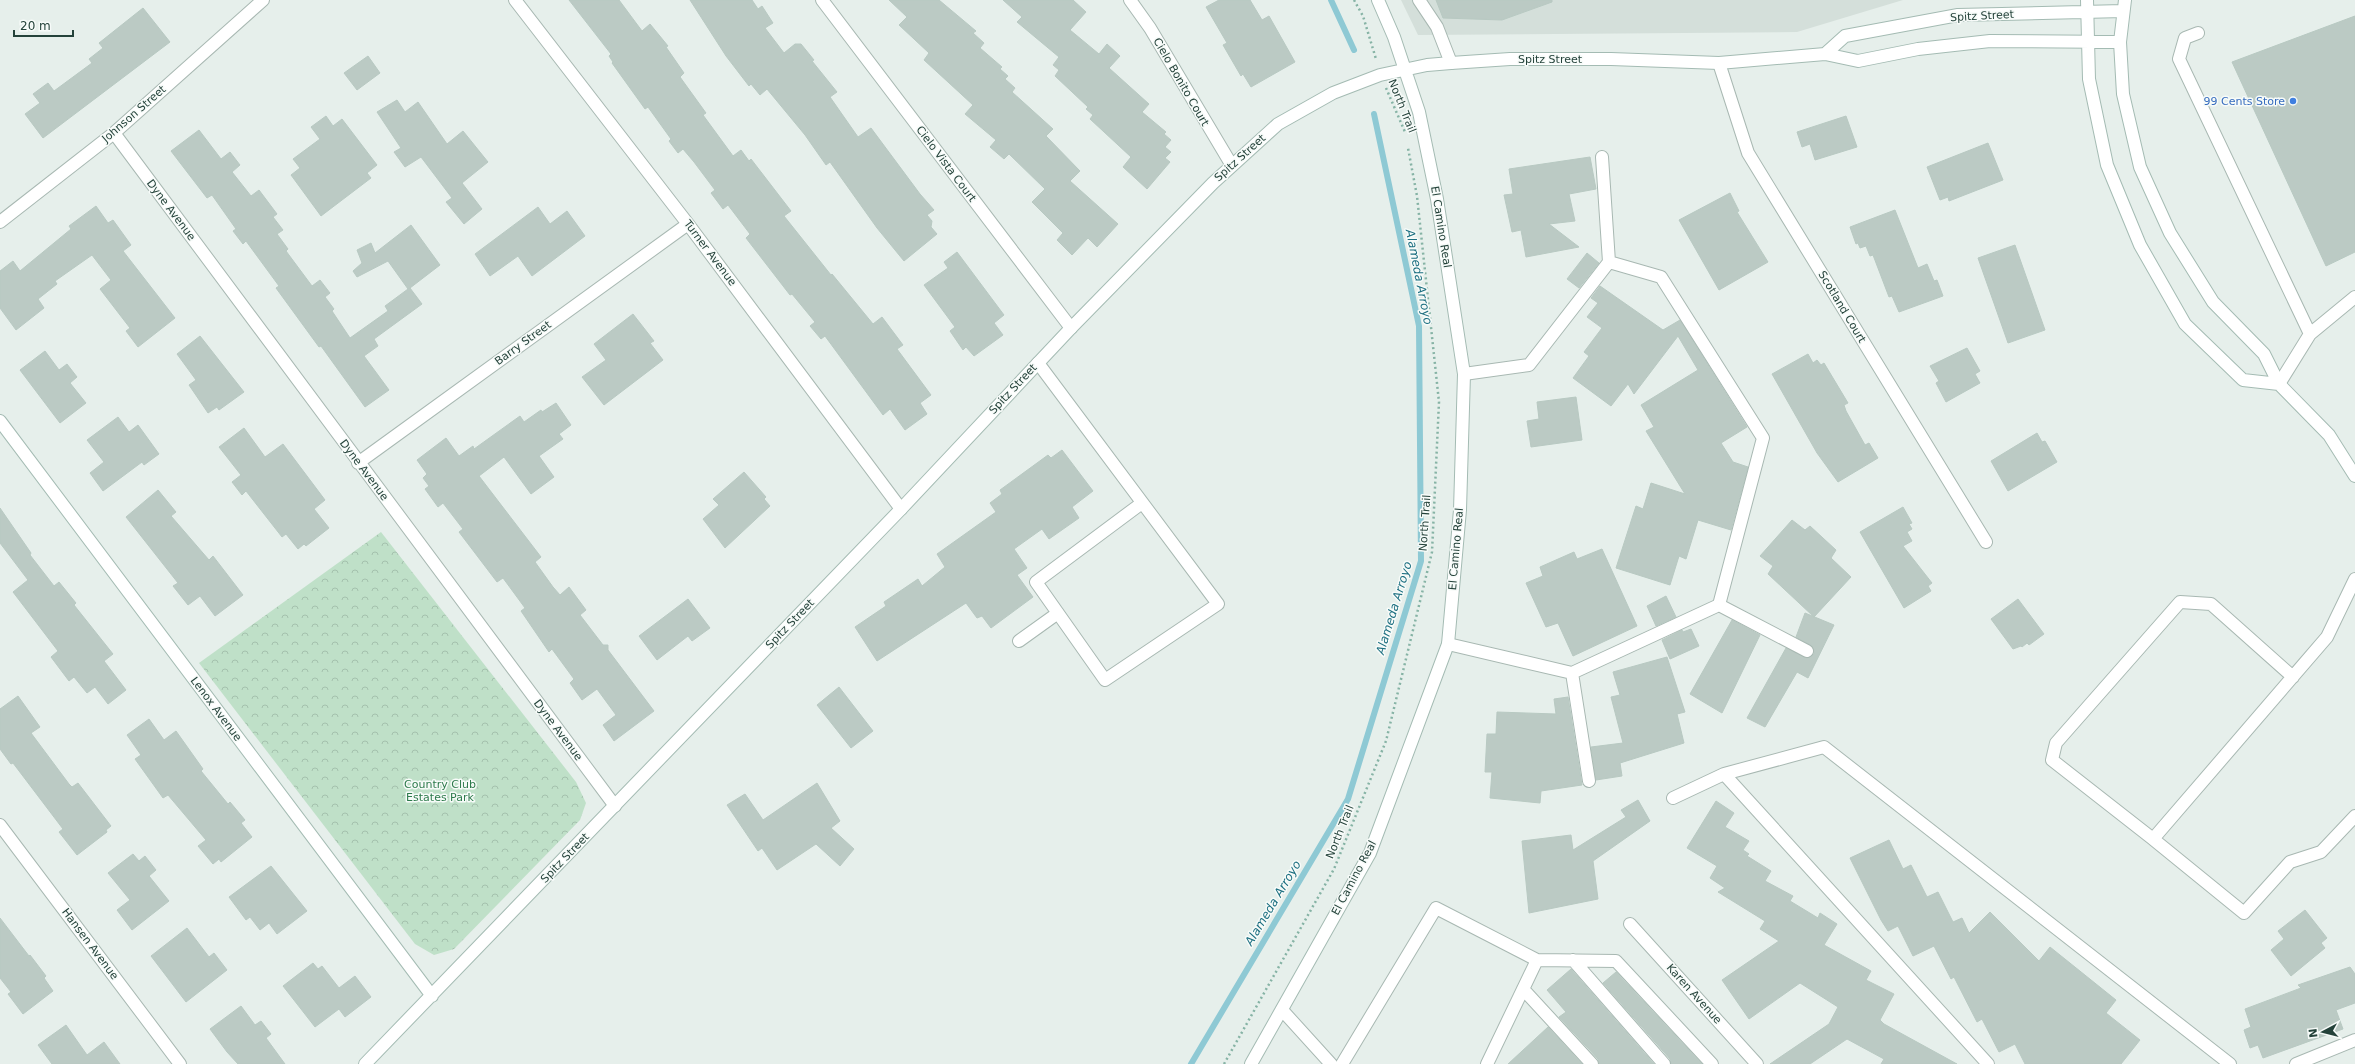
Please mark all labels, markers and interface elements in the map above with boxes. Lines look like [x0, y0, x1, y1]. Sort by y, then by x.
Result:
street label: Spitz Street [1950, 8, 2015, 24]
scale bar [14, 12, 73, 38]
text: 20 m [20, 19, 51, 33]
street label: Cielo Bonito Court [1150, 36, 1212, 129]
street label: Spitz Street [1518, 53, 1583, 66]
street label: North Trail [1385, 77, 1419, 135]
street label: Johnson Street [99, 82, 169, 146]
place label: 99 Cents Store [2203, 95, 2285, 108]
marker: 99 Cents Store [2288, 96, 2298, 106]
street label: Cielo Vista Court [913, 123, 979, 205]
street label: Spitz Street [1212, 131, 1269, 184]
street label: Dyne Avenue [144, 177, 198, 243]
street label: El Camino Real [1428, 185, 1454, 269]
street label: Turner Avenue [680, 217, 739, 289]
water label: Alameda Arroyo [1403, 227, 1435, 326]
street label: Scotland Court [1815, 269, 1869, 346]
street label: Barry Street [492, 318, 554, 368]
street label: Spitz Street [986, 361, 1040, 417]
street label: Dyne Avenue [337, 437, 391, 503]
street label: North Trail [1417, 494, 1433, 552]
street label: El Camino Real [1446, 507, 1466, 591]
water label: Alameda Arroyo [1373, 560, 1415, 657]
street label: Spitz Street [763, 596, 817, 652]
street label: Lenox Avenue [188, 674, 244, 744]
street label: Dyne Avenue [531, 697, 585, 763]
park label: Country Club Estates Park [404, 778, 476, 804]
street label: North Trail [1323, 803, 1357, 861]
street label: Spitz Street [538, 830, 592, 886]
street label: El Camino Real [1329, 838, 1379, 918]
water label: Alameda Arroyo [1242, 858, 1304, 949]
street label: Hansen Avenue [59, 906, 121, 982]
street label: Karen Avenue [1664, 961, 1724, 1027]
north arrow [2303, 1012, 2343, 1052]
text: N [2307, 1028, 2321, 1039]

